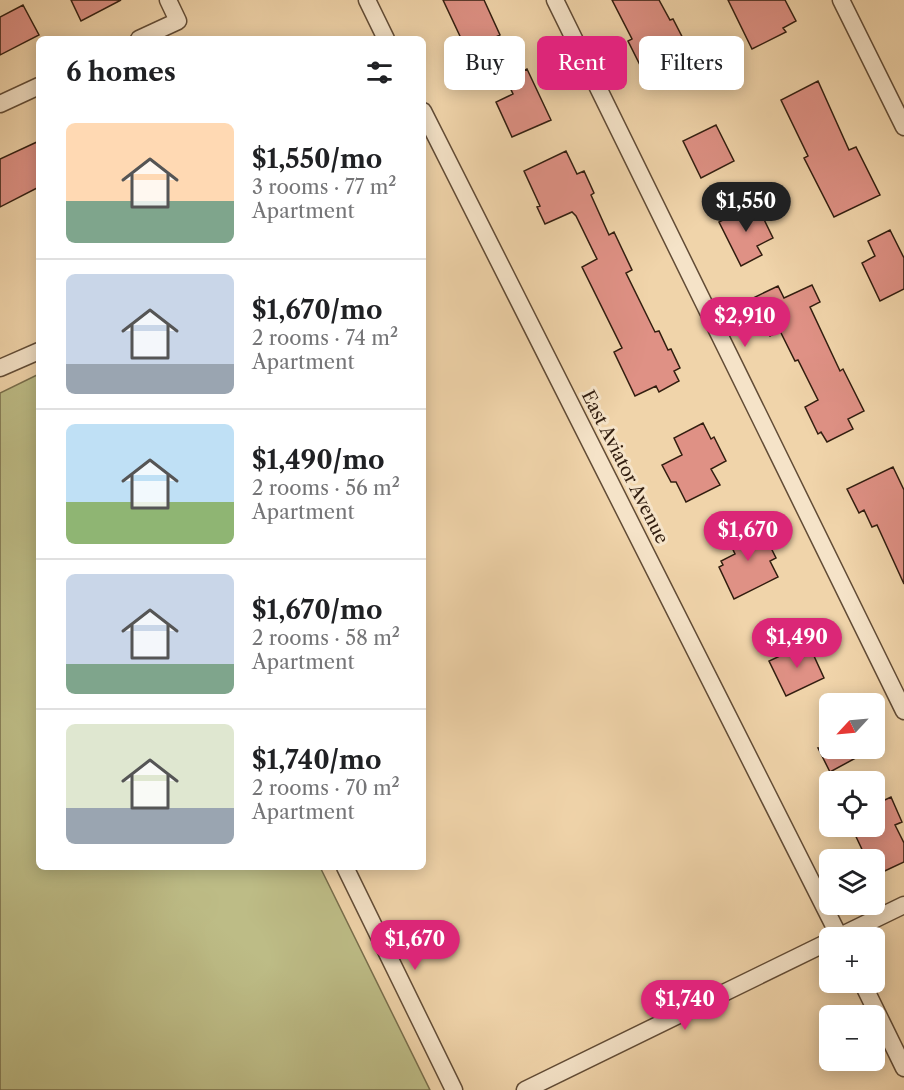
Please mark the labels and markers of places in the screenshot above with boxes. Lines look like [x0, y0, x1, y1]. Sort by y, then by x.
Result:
pin: $1,550 [697, 182, 795, 233]
pin: $2,910 [696, 297, 794, 348]
pin: $1,670 [699, 511, 797, 562]
pin: $1,490 [748, 618, 846, 669]
pin: $1,670 [366, 920, 464, 971]
pin: $1,740 [636, 980, 734, 1031]

